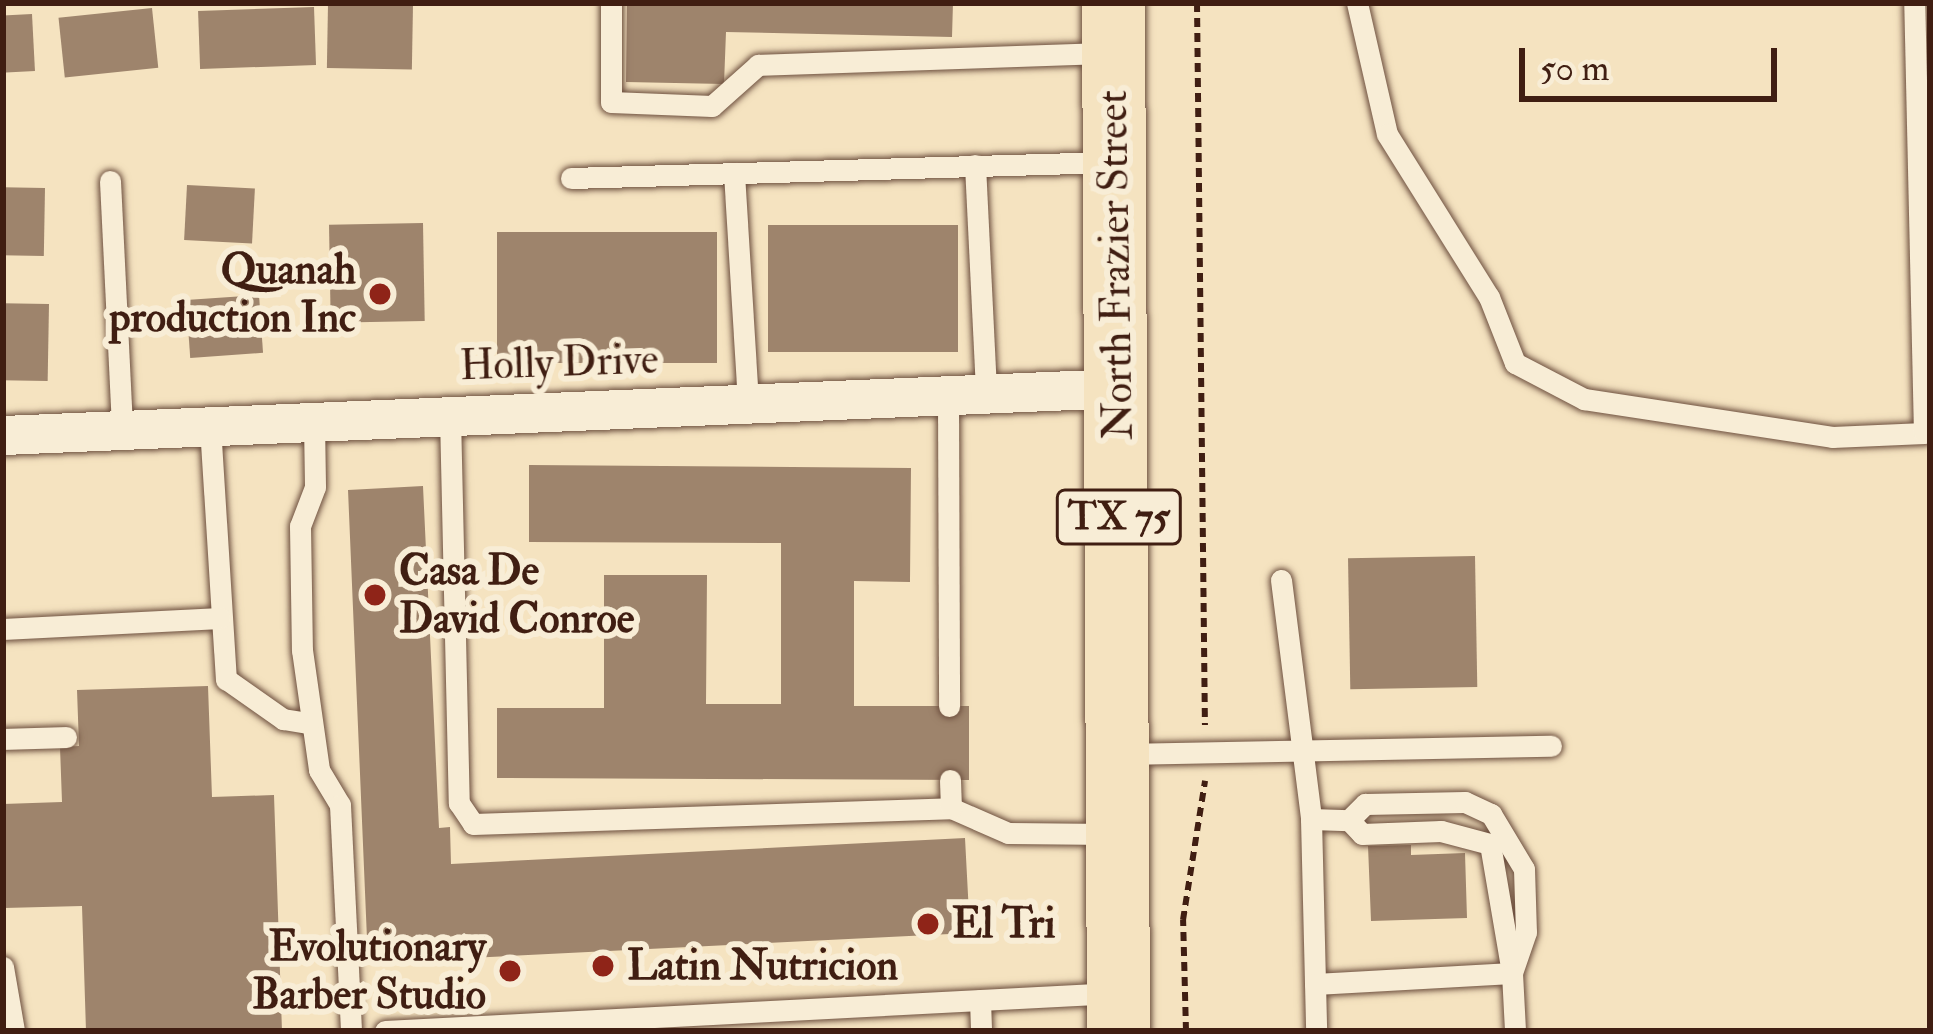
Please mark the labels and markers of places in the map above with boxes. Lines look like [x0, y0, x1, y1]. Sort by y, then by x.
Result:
place label: Quanah production Inc [109, 245, 356, 344]
marker: Quanah production Inc [367, 281, 393, 307]
place label: Casa De David Conroe [399, 546, 634, 644]
marker: Casa De David Conroe [362, 582, 388, 608]
place label: El Tri [952, 899, 1055, 949]
marker: El Tri [915, 911, 941, 937]
place label: Evolutionary Barber Studio [252, 922, 486, 1020]
place label: Latin Nutricion [627, 941, 898, 991]
marker: Latin Nutricion [590, 953, 616, 979]
marker: Evolutionary Barber Studio [497, 958, 523, 984]

